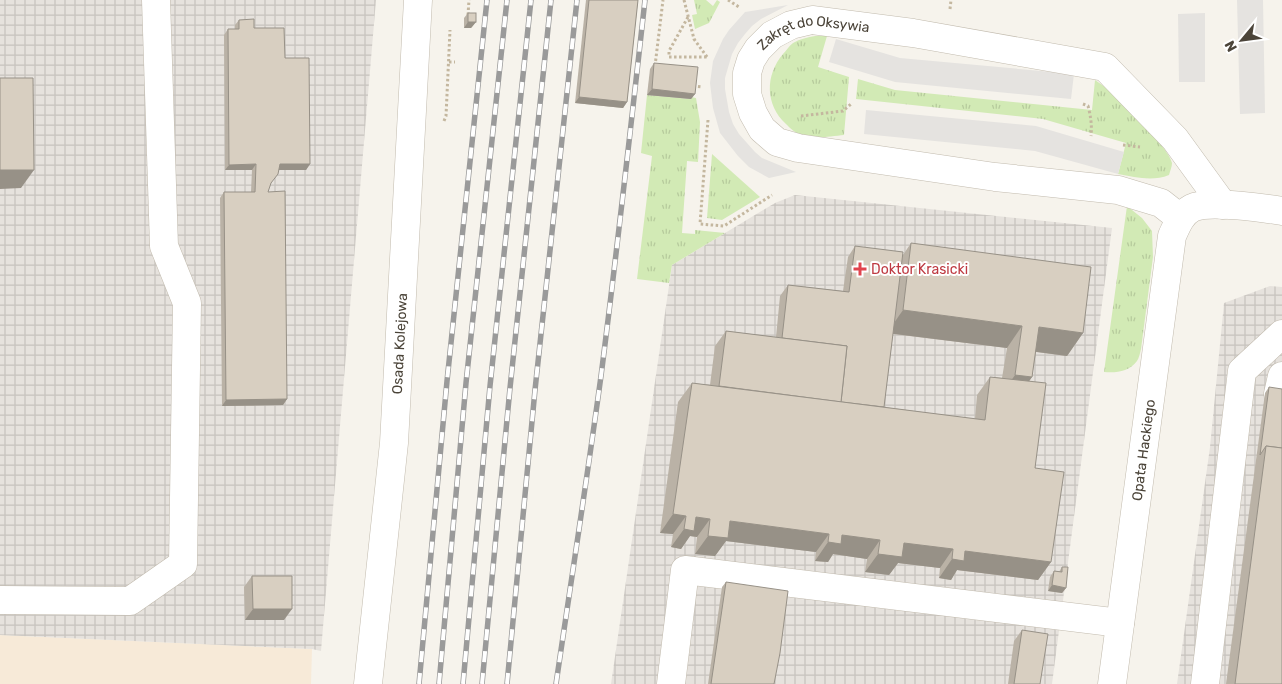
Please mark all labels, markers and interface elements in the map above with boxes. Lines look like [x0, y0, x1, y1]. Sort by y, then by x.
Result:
street label: Zakręt do Oksywia [754, 12, 870, 54]
north arrow [1217, 15, 1267, 65]
text: N [1221, 38, 1241, 55]
place label: Doktor Krasicki [871, 261, 968, 278]
marker: Doktor Krasicki [853, 262, 867, 276]
street label: Osada Kolejowa [389, 293, 411, 395]
street label: Opata Hackiego [1129, 398, 1159, 502]

